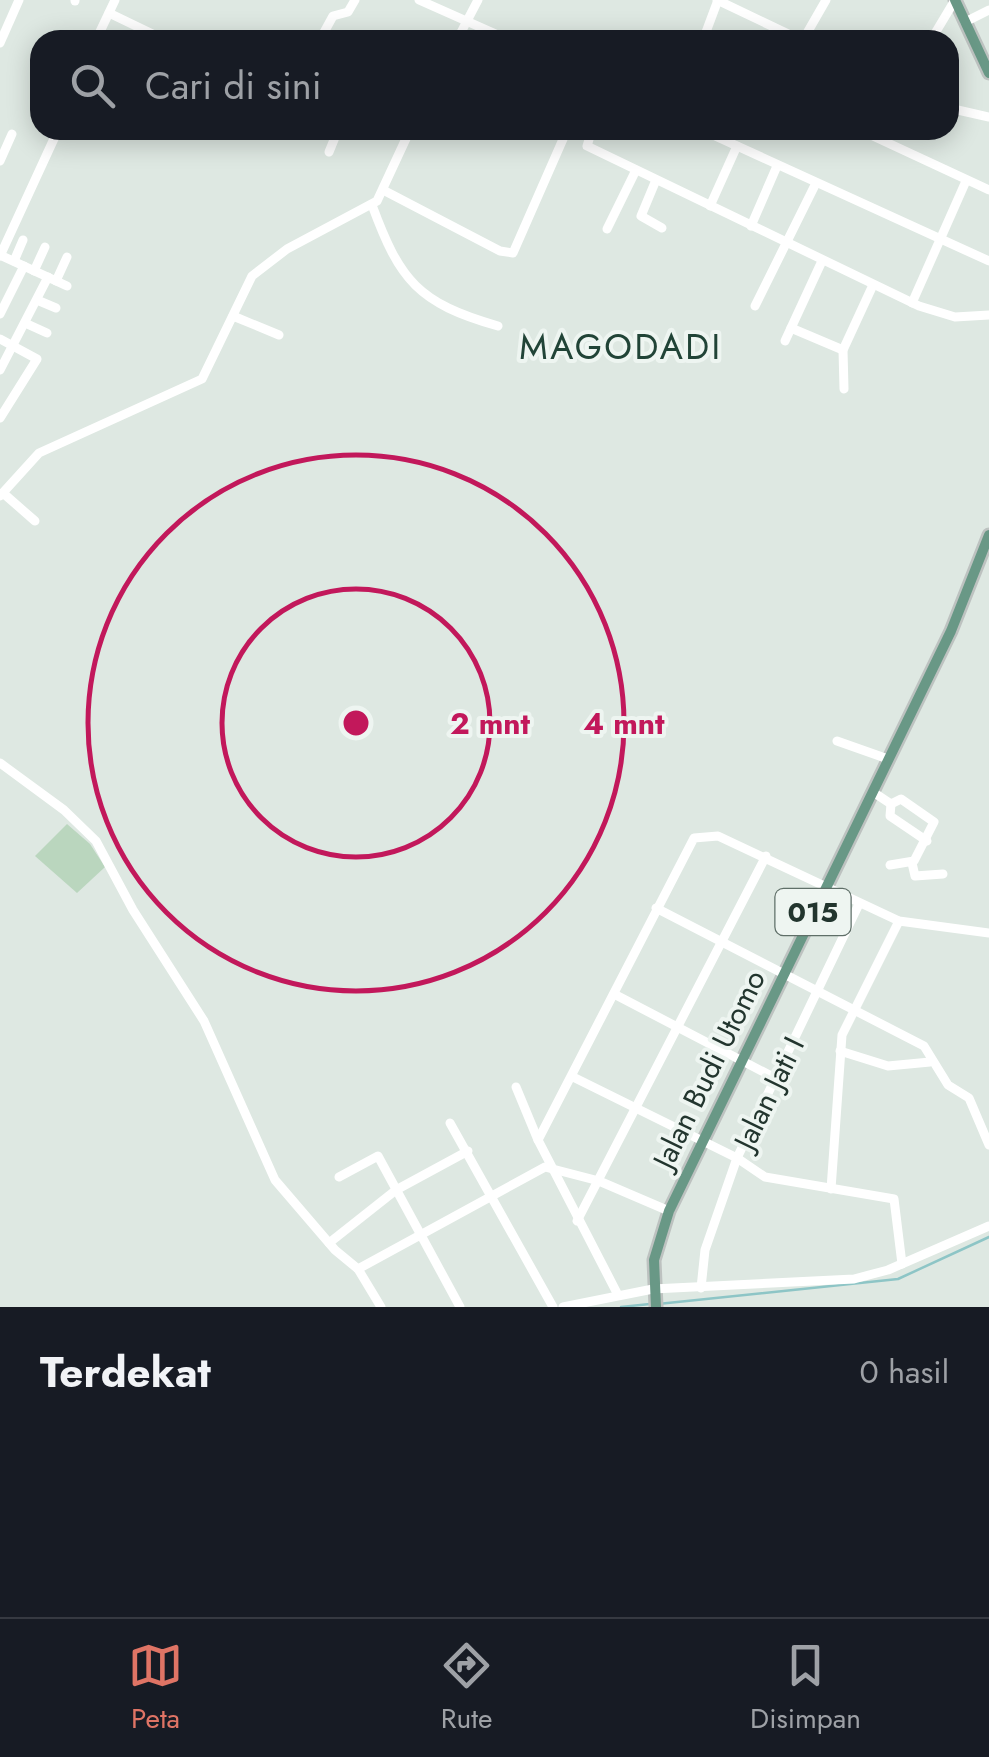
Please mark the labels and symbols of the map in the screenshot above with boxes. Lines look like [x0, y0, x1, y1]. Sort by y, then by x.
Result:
district label: MAGODADI [519, 322, 723, 372]
text: 2 mnt [450, 702, 530, 745]
text: 4 mnt [583, 702, 665, 745]
centre of rings [338, 705, 374, 741]
road number: 015 [776, 889, 850, 935]
street label: Jalan Budi Utomo [641, 962, 776, 1179]
street label: Jalan Jati I [721, 1029, 815, 1160]

